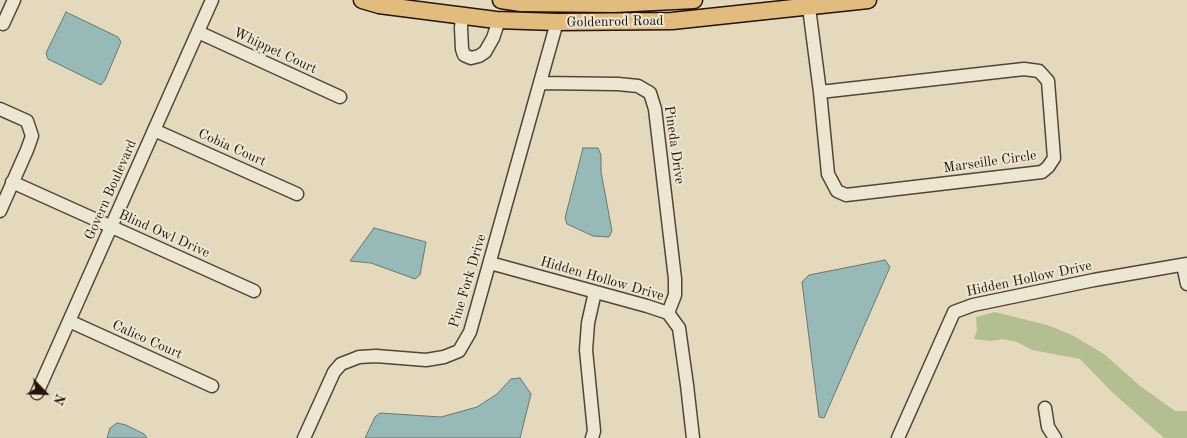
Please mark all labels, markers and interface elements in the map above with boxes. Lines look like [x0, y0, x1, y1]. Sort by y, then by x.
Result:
street label: Goldenrod Road [566, 13, 664, 31]
street label: Whippet Court [230, 24, 320, 78]
street label: Pineda Drive [660, 105, 688, 185]
street label: Cobia Court [195, 126, 269, 170]
street label: Govern Boulevard [81, 137, 141, 243]
street label: Marseille Circle [942, 147, 1038, 177]
street label: Blind Owl Drive [116, 206, 212, 262]
street label: Pine Fork Drive [446, 232, 490, 330]
street label: Hidden Hollow Drive [538, 253, 666, 305]
street label: Hidden Hollow Drive [965, 257, 1093, 301]
street label: Calico Court [109, 317, 185, 363]
north arrow [20, 368, 70, 418]
text: N [50, 391, 67, 407]

